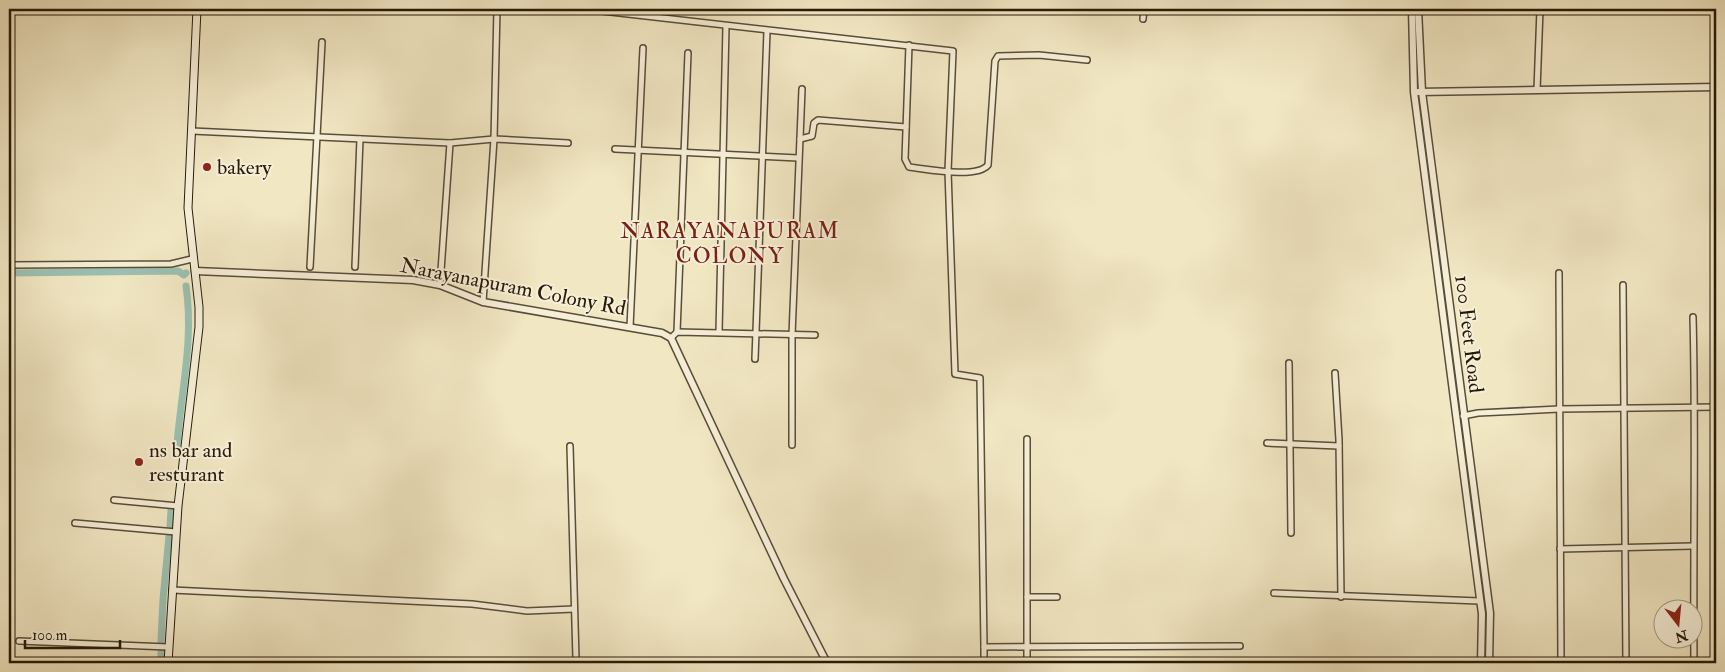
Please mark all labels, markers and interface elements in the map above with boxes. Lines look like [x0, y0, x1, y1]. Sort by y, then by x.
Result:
place label: bakery [217, 154, 272, 181]
marker: bakery [201, 161, 213, 173]
district label: NARAYANAPURAM COLONY [620, 217, 840, 270]
street label: Narayanapuram Colony Rd [398, 252, 629, 322]
street label: 100 Feet Road [1448, 273, 1490, 395]
place label: ns bar and resturant [149, 437, 233, 488]
marker: ns bar and resturant [133, 456, 145, 468]
north arrow [1652, 600, 1702, 650]
scale bar [25, 617, 120, 649]
text: 100 m [32, 626, 68, 645]
text: N [1673, 626, 1691, 646]

